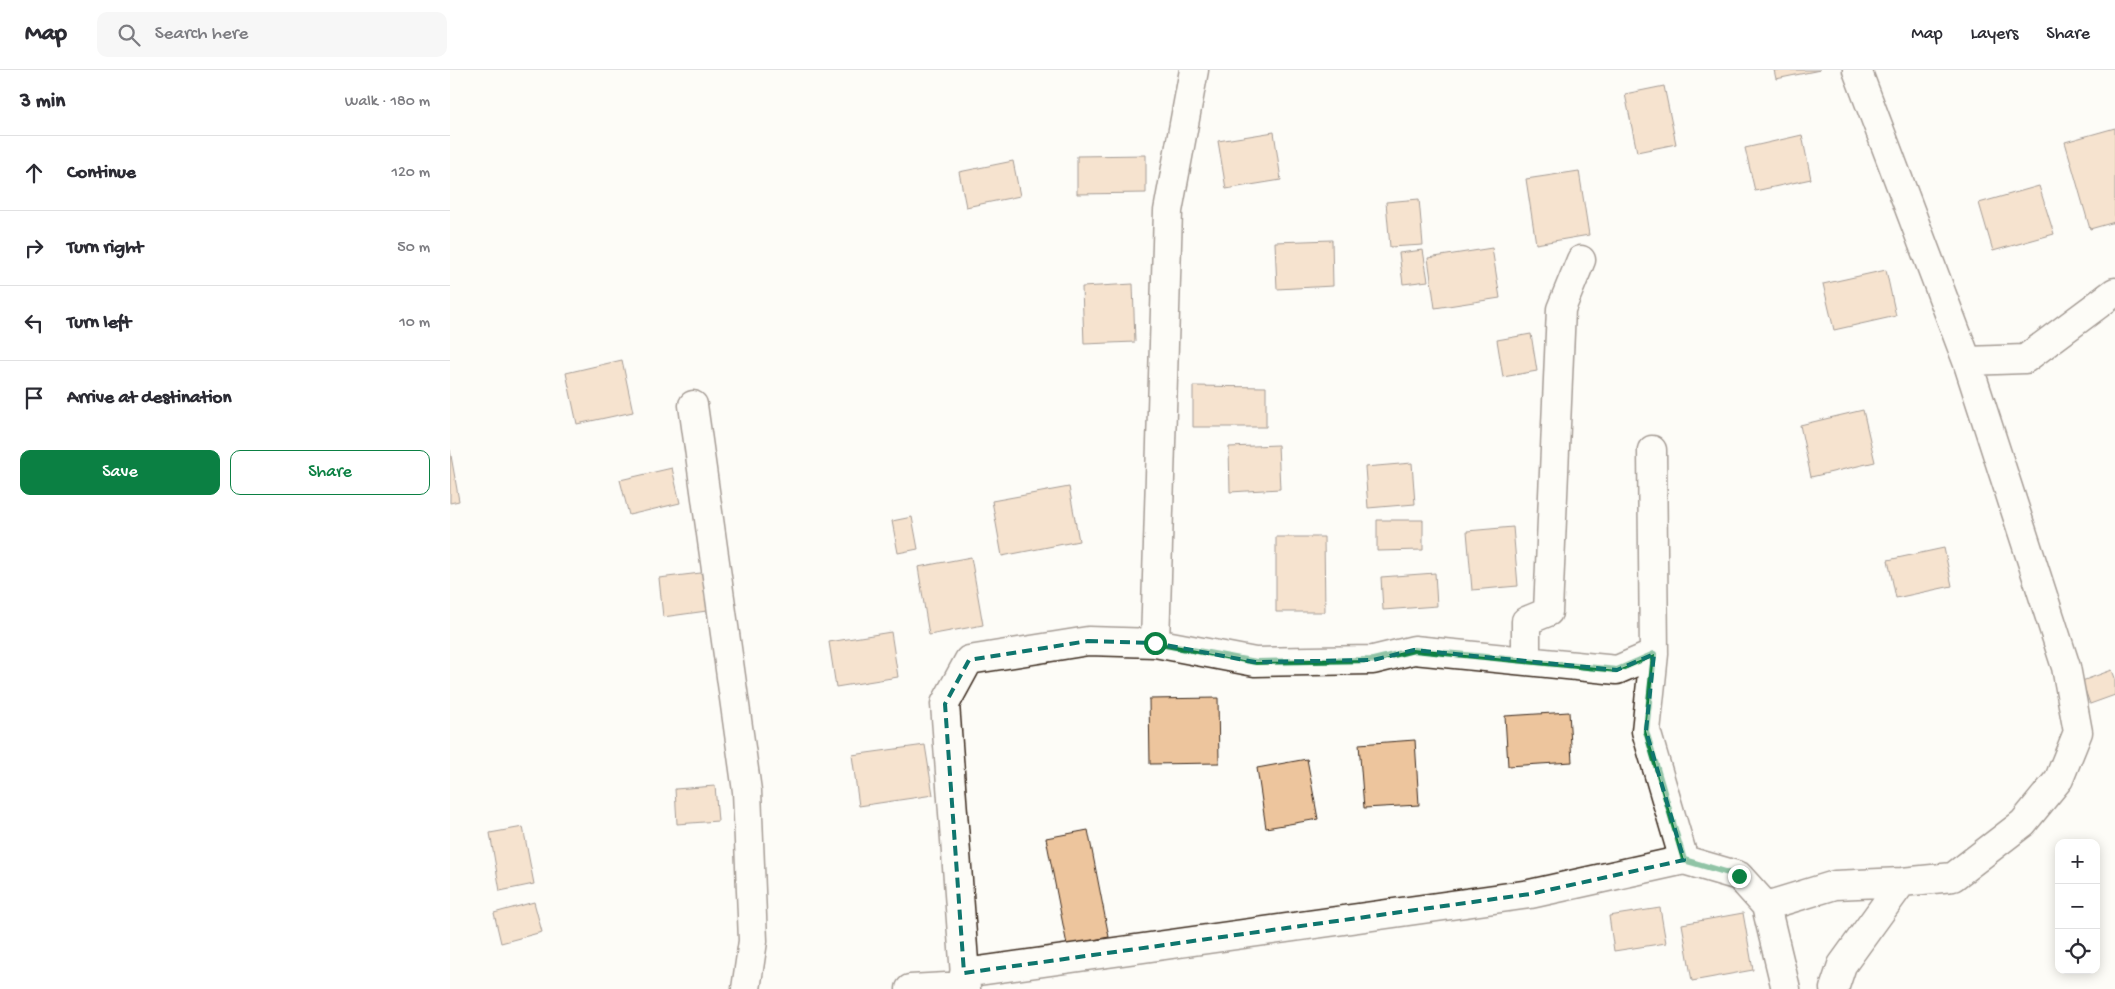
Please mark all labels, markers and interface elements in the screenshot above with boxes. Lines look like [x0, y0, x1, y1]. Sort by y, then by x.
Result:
search box [97, 12, 447, 57]
text: Map [25, 20, 67, 49]
icon: search [115, 21, 143, 49]
text: Search here [155, 23, 248, 46]
text: Map [1911, 24, 1943, 45]
text: Layers [1971, 24, 2018, 45]
text: Share [2046, 24, 2090, 45]
text: 3 min [20, 90, 65, 115]
text: Walk · 180 m [345, 93, 430, 112]
icon: ahead [20, 159, 48, 187]
text: Continue [67, 162, 136, 185]
text: 120 m [391, 164, 430, 183]
icon: right [20, 234, 48, 262]
text: Turn right [67, 237, 143, 260]
text: 50 m [397, 239, 430, 258]
icon: left [20, 309, 48, 337]
text: Turn left [67, 312, 131, 335]
text: 10 m [399, 314, 430, 333]
icon: arrive [20, 384, 48, 412]
text: Arrive at destination [67, 387, 231, 410]
button: Save [20, 450, 220, 495]
button: Share [230, 450, 430, 495]
route start [1144, 632, 1167, 655]
map controls [2055, 839, 2100, 974]
button: + [2055, 839, 2100, 884]
route end [1728, 865, 1751, 888]
button: − [2055, 884, 2100, 929]
button: locate [2055, 929, 2100, 974]

